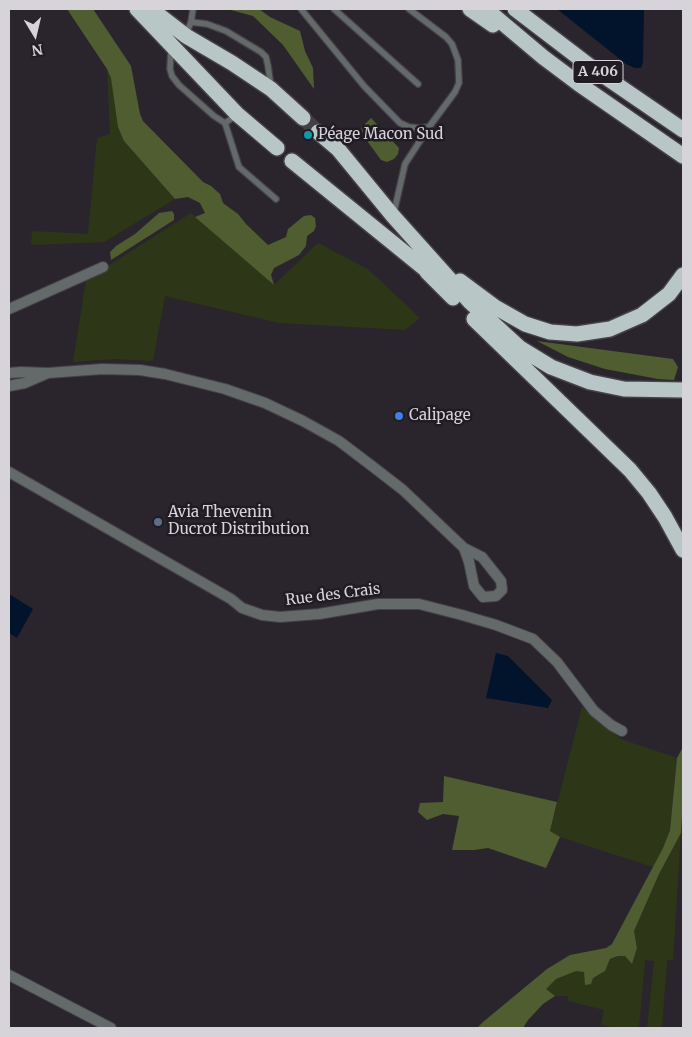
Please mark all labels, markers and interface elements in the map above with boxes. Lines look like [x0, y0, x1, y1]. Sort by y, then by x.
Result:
north arrow [10, 10, 60, 60]
text: N [30, 40, 44, 60]
road number: A 406 [573, 61, 623, 84]
place label: Péage Macon Sud [318, 126, 443, 144]
marker: Péage Macon Sud [302, 129, 314, 141]
place label: Calipage [409, 407, 470, 425]
marker: Calipage [393, 410, 405, 422]
place label: Avia Thevenin Ducrot Distribution [168, 504, 309, 539]
marker: Avia Thevenin Ducrot Distribution [152, 516, 164, 528]
street label: Rue des Crais [284, 580, 382, 610]

